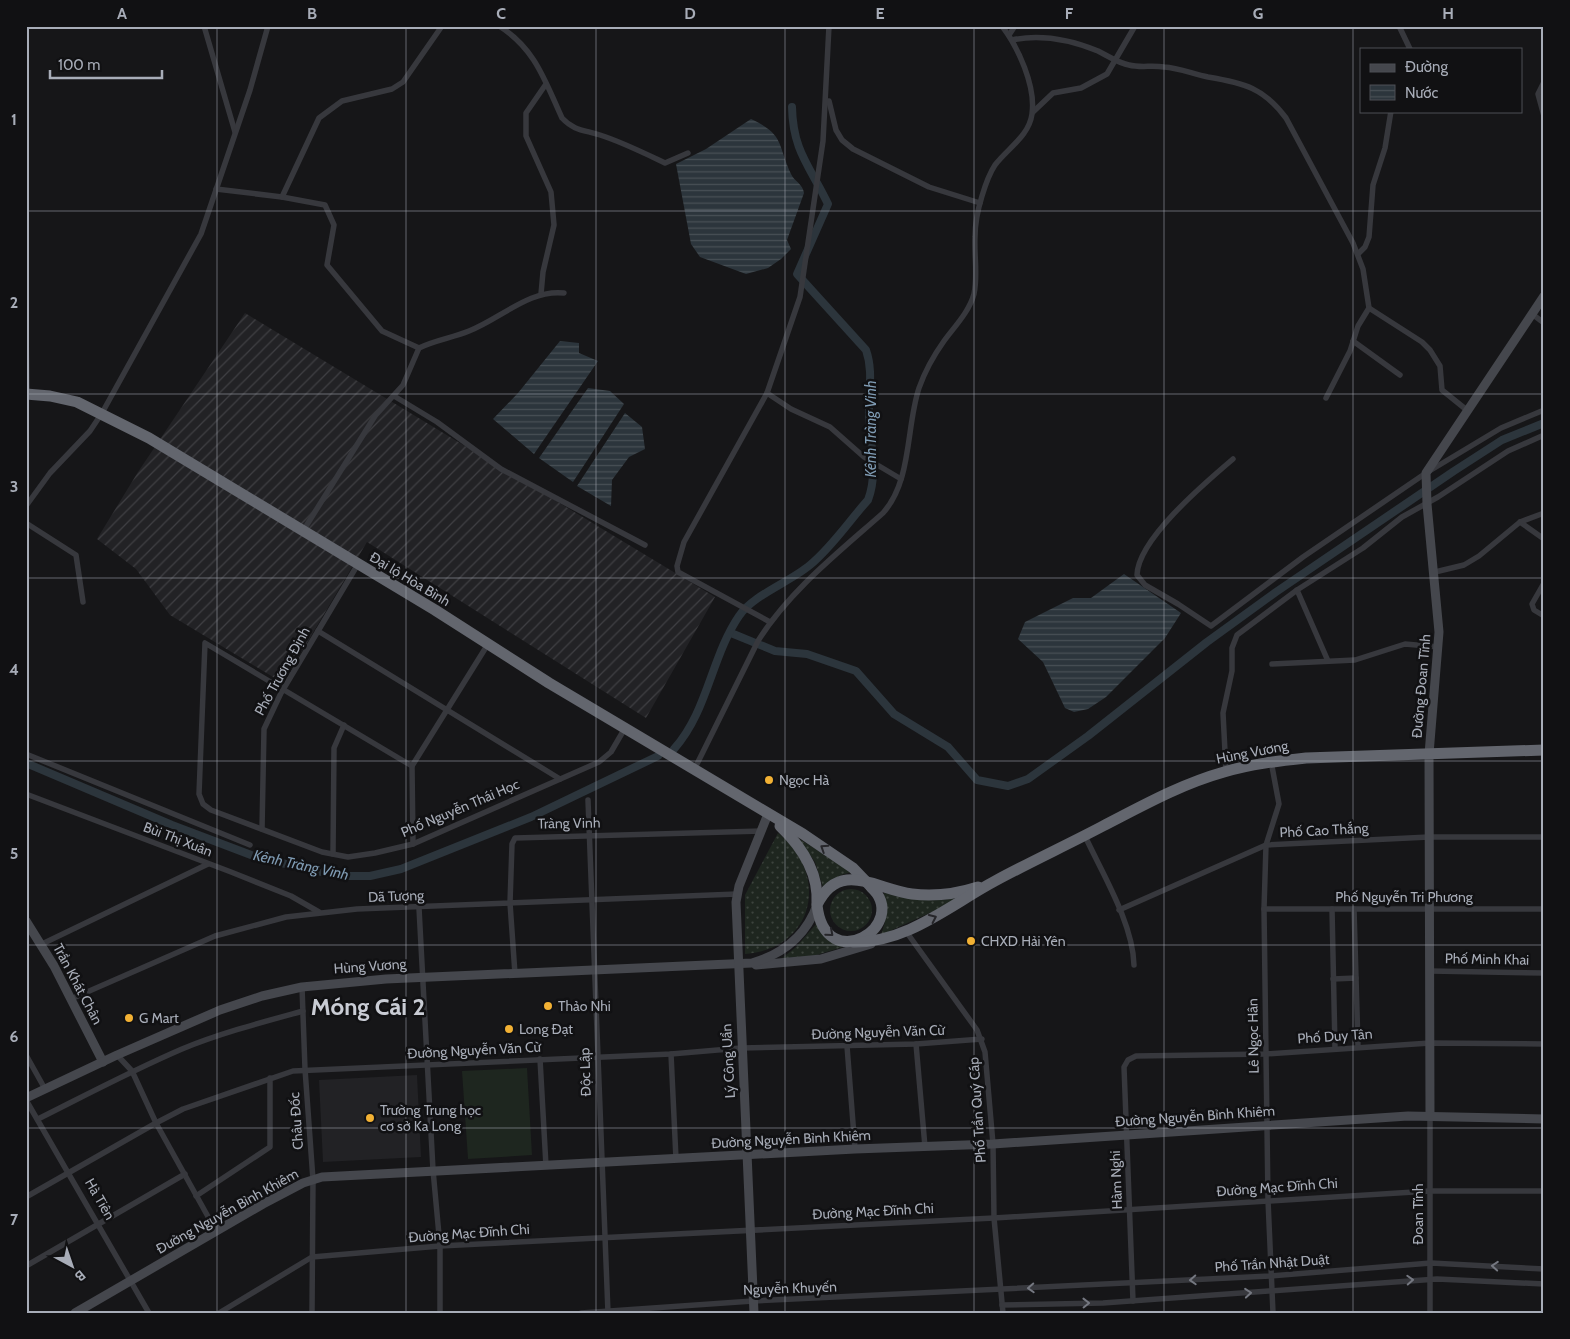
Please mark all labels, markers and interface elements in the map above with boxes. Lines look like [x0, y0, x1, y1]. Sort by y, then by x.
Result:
text: A [117, 4, 127, 23]
text: B [307, 4, 317, 23]
text: C [496, 4, 506, 23]
text: D [684, 4, 696, 23]
text: E [875, 4, 885, 23]
text: F [1065, 4, 1074, 23]
text: G [1253, 4, 1263, 23]
text: H [1442, 4, 1454, 23]
scale bar [50, 48, 162, 80]
legend [1360, 48, 1522, 112]
text: 100 m [58, 56, 100, 74]
text: Đường [1405, 58, 1448, 76]
text: Nước [1405, 84, 1439, 102]
text: 1 [11, 110, 17, 129]
text: 2 [10, 293, 18, 312]
water label: Kênh Tràng Vinh [862, 380, 880, 478]
text: 3 [10, 477, 18, 496]
street label: Đại lộ Hòa Bình [366, 548, 454, 610]
street label: Phố Trương Định [250, 624, 314, 718]
street label: Đường Đoan Tĩnh [1407, 633, 1435, 739]
text: 4 [9, 660, 19, 679]
street label: Hùng Vương [1215, 736, 1290, 768]
place label: Ngọc Hà [779, 771, 830, 789]
marker: Ngọc Hà [763, 774, 775, 786]
street label: Phố Nguyễn Thái Học [398, 775, 522, 841]
street label: Tràng Vinh [537, 813, 601, 833]
street label: Bùi Thị Xuân [141, 818, 215, 860]
street label: Phố Cao Thắng [1279, 819, 1370, 841]
text: 5 [10, 844, 18, 863]
one-way arrow [821, 845, 830, 855]
water label: Kênh Tràng Vinh [252, 846, 350, 884]
street label: Dã Tượng [368, 886, 425, 906]
street label: Phố Nguyễn Tri Phương [1335, 888, 1474, 906]
one-way arrow [928, 914, 937, 924]
one-way arrow [824, 928, 833, 937]
place label: CHXD Hải Yên [981, 932, 1066, 950]
marker: CHXD Hải Yên [965, 935, 977, 947]
street label: Trần Khát Chân [49, 940, 107, 1028]
street label: Phố Minh Khai [1445, 949, 1529, 969]
street label: Hùng Vương [333, 954, 408, 978]
district label: Móng Cái 2 [311, 992, 425, 1021]
place label: Thảo Nhi [558, 997, 611, 1015]
street label: Lê Ngọc Hân [1243, 998, 1263, 1074]
marker: Thảo Nhi [542, 1000, 554, 1012]
place label: G Mart [139, 1009, 179, 1027]
marker: G Mart [123, 1012, 135, 1024]
place label: Long Đạt [519, 1020, 573, 1038]
street label: Đường Nguyễn Văn Cừ [811, 1021, 947, 1043]
marker: Long Đạt [503, 1023, 515, 1035]
street label: Lý Công Uẩn [717, 1023, 739, 1099]
street label: Phố Duy Tân [1297, 1024, 1373, 1048]
text: 6 [10, 1027, 19, 1046]
street label: Đường Nguyễn Văn Cừ [407, 1037, 543, 1062]
street label: Độc Lập [575, 1047, 595, 1097]
street label: Phố Trần Quý Cáp [964, 1056, 990, 1164]
street label: Châu Đốc [285, 1092, 307, 1150]
place label: Trường Trung học cơ sở Ka Long [380, 1101, 481, 1135]
street label: Đường Nguyễn Bỉnh Khiêm [1115, 1101, 1275, 1131]
marker: Trường Trung học cơ sở Ka Long [364, 1112, 376, 1124]
street label: Đường Nguyễn Bỉnh Khiêm [711, 1126, 871, 1152]
street label: Hàm Nghi [1106, 1150, 1126, 1210]
street label: Đường Nguyễn Bỉnh Khiêm [153, 1164, 301, 1258]
street label: Đường Mạc Đĩnh Chi [1216, 1174, 1338, 1200]
street label: Hà Tiên [81, 1175, 119, 1223]
street label: Đoan Tĩnh [1409, 1183, 1427, 1245]
street label: Đường Mạc Đĩnh Chi [812, 1199, 934, 1223]
text: 7 [10, 1210, 19, 1229]
street label: Đường Mạc Đĩnh Chi [408, 1220, 530, 1246]
north arrow [48, 1242, 98, 1292]
street label: Phố Trần Nhật Duật [1214, 1250, 1330, 1276]
one-way arrow [1491, 1260, 1499, 1271]
text: B [71, 1266, 89, 1286]
one-way arrow [1189, 1275, 1197, 1286]
one-way arrow [1406, 1275, 1414, 1286]
street label: Nguyễn Khuyến [743, 1277, 837, 1299]
one-way arrow [1027, 1283, 1035, 1294]
one-way arrow [1244, 1287, 1252, 1298]
one-way arrow [1082, 1298, 1090, 1308]

